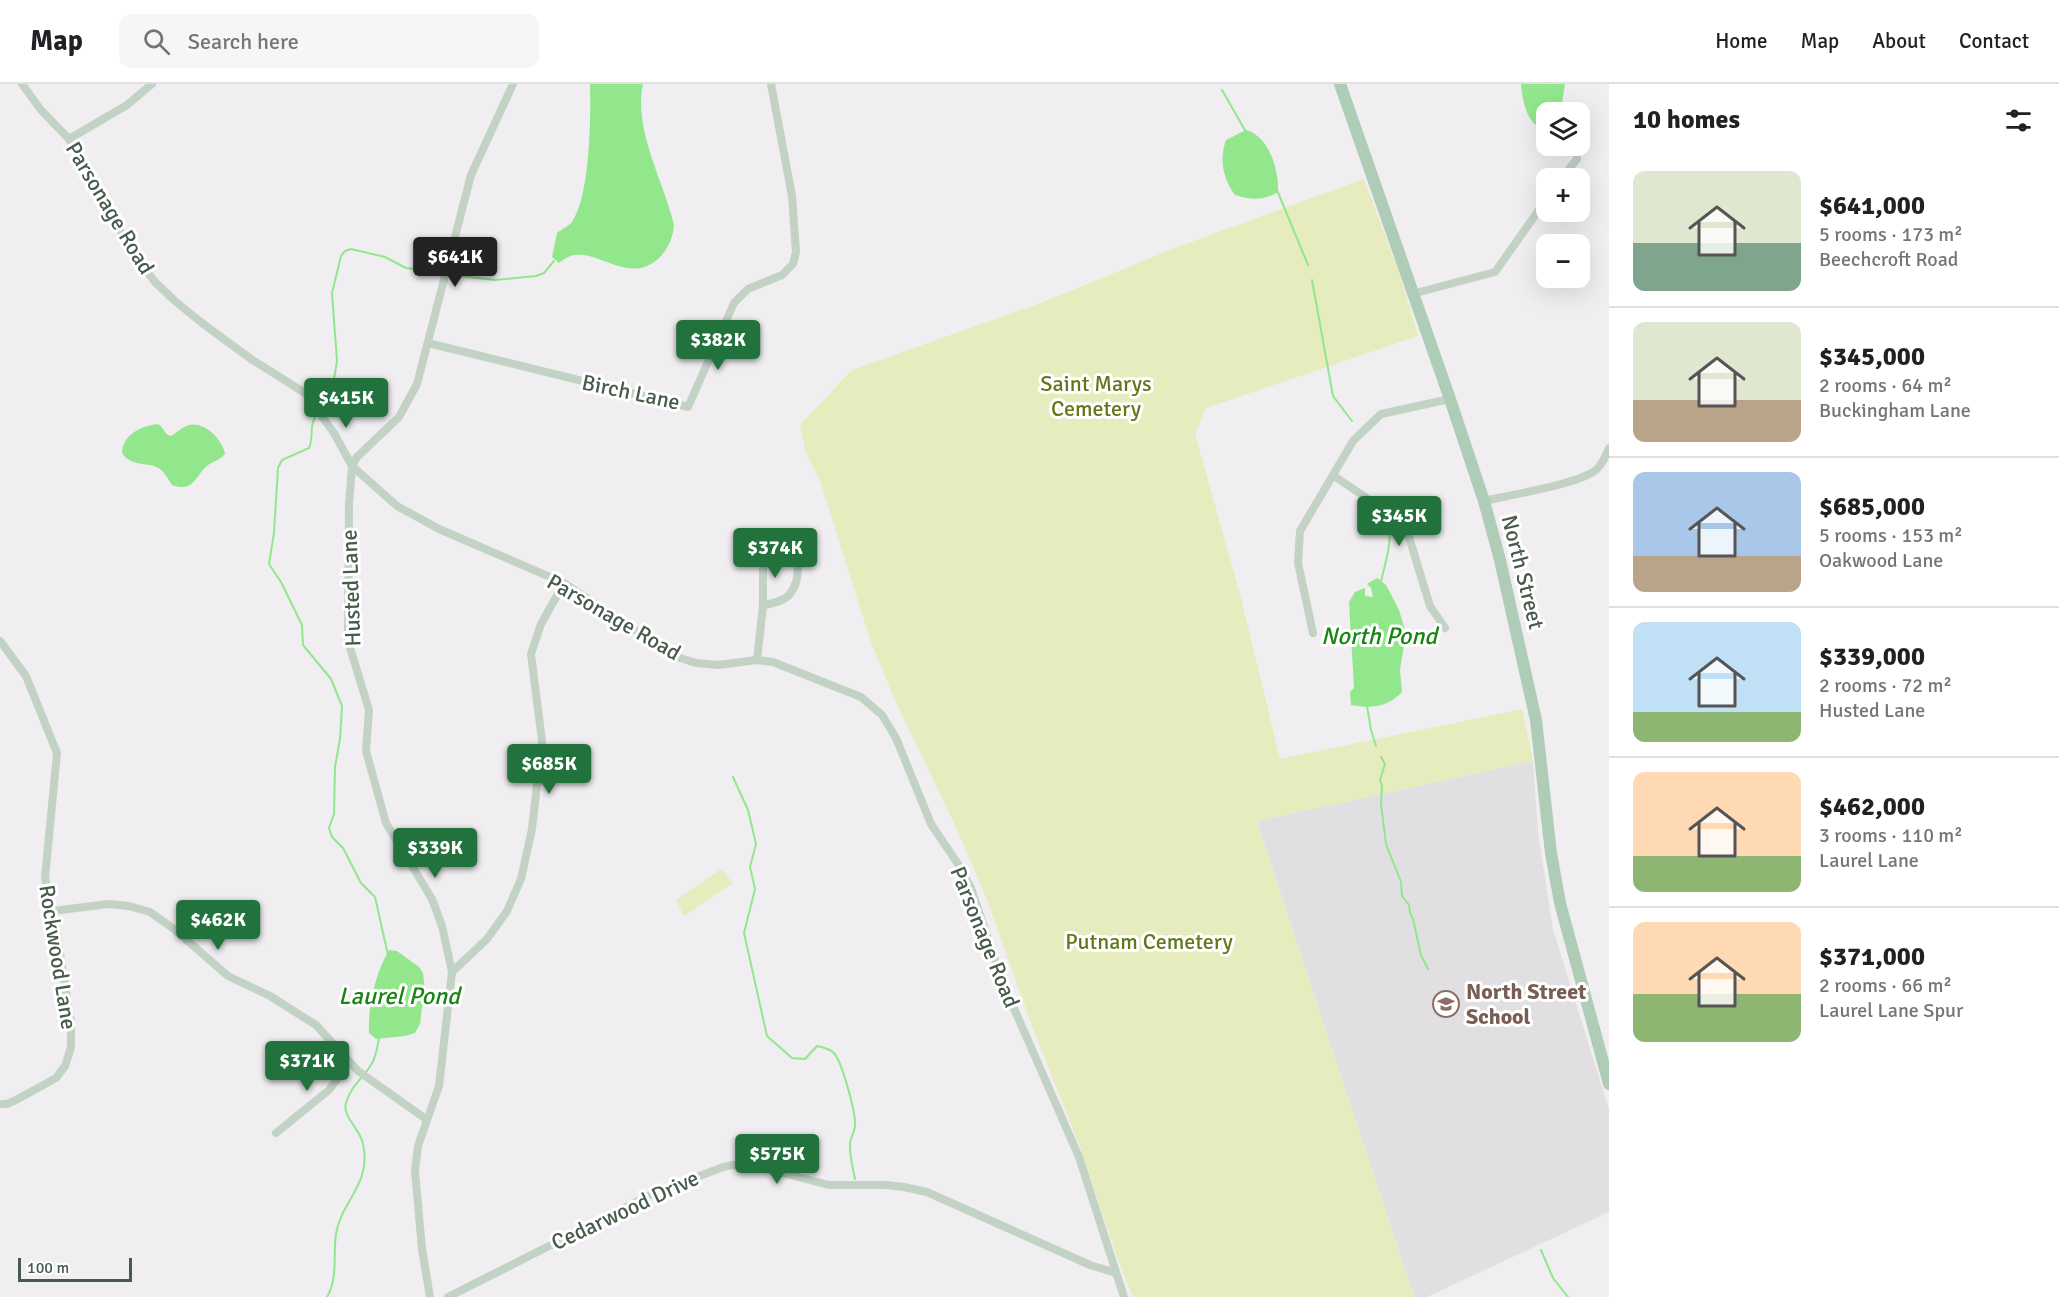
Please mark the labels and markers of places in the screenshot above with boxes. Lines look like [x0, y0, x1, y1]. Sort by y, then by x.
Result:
pin: $641K [413, 237, 497, 288]
pin: $382K [676, 320, 760, 371]
pin: $415K [304, 378, 388, 429]
pin: $345K [1357, 496, 1441, 547]
pin: $374K [733, 528, 817, 579]
pin: $685K [507, 744, 591, 795]
pin: $339K [393, 828, 477, 879]
pin: $462K [176, 900, 260, 951]
place label: North Street School [1466, 978, 1586, 1030]
school or university icon: North Street School [1431, 989, 1461, 1019]
pin: $371K [265, 1041, 349, 1092]
pin: $575K [735, 1134, 819, 1185]

